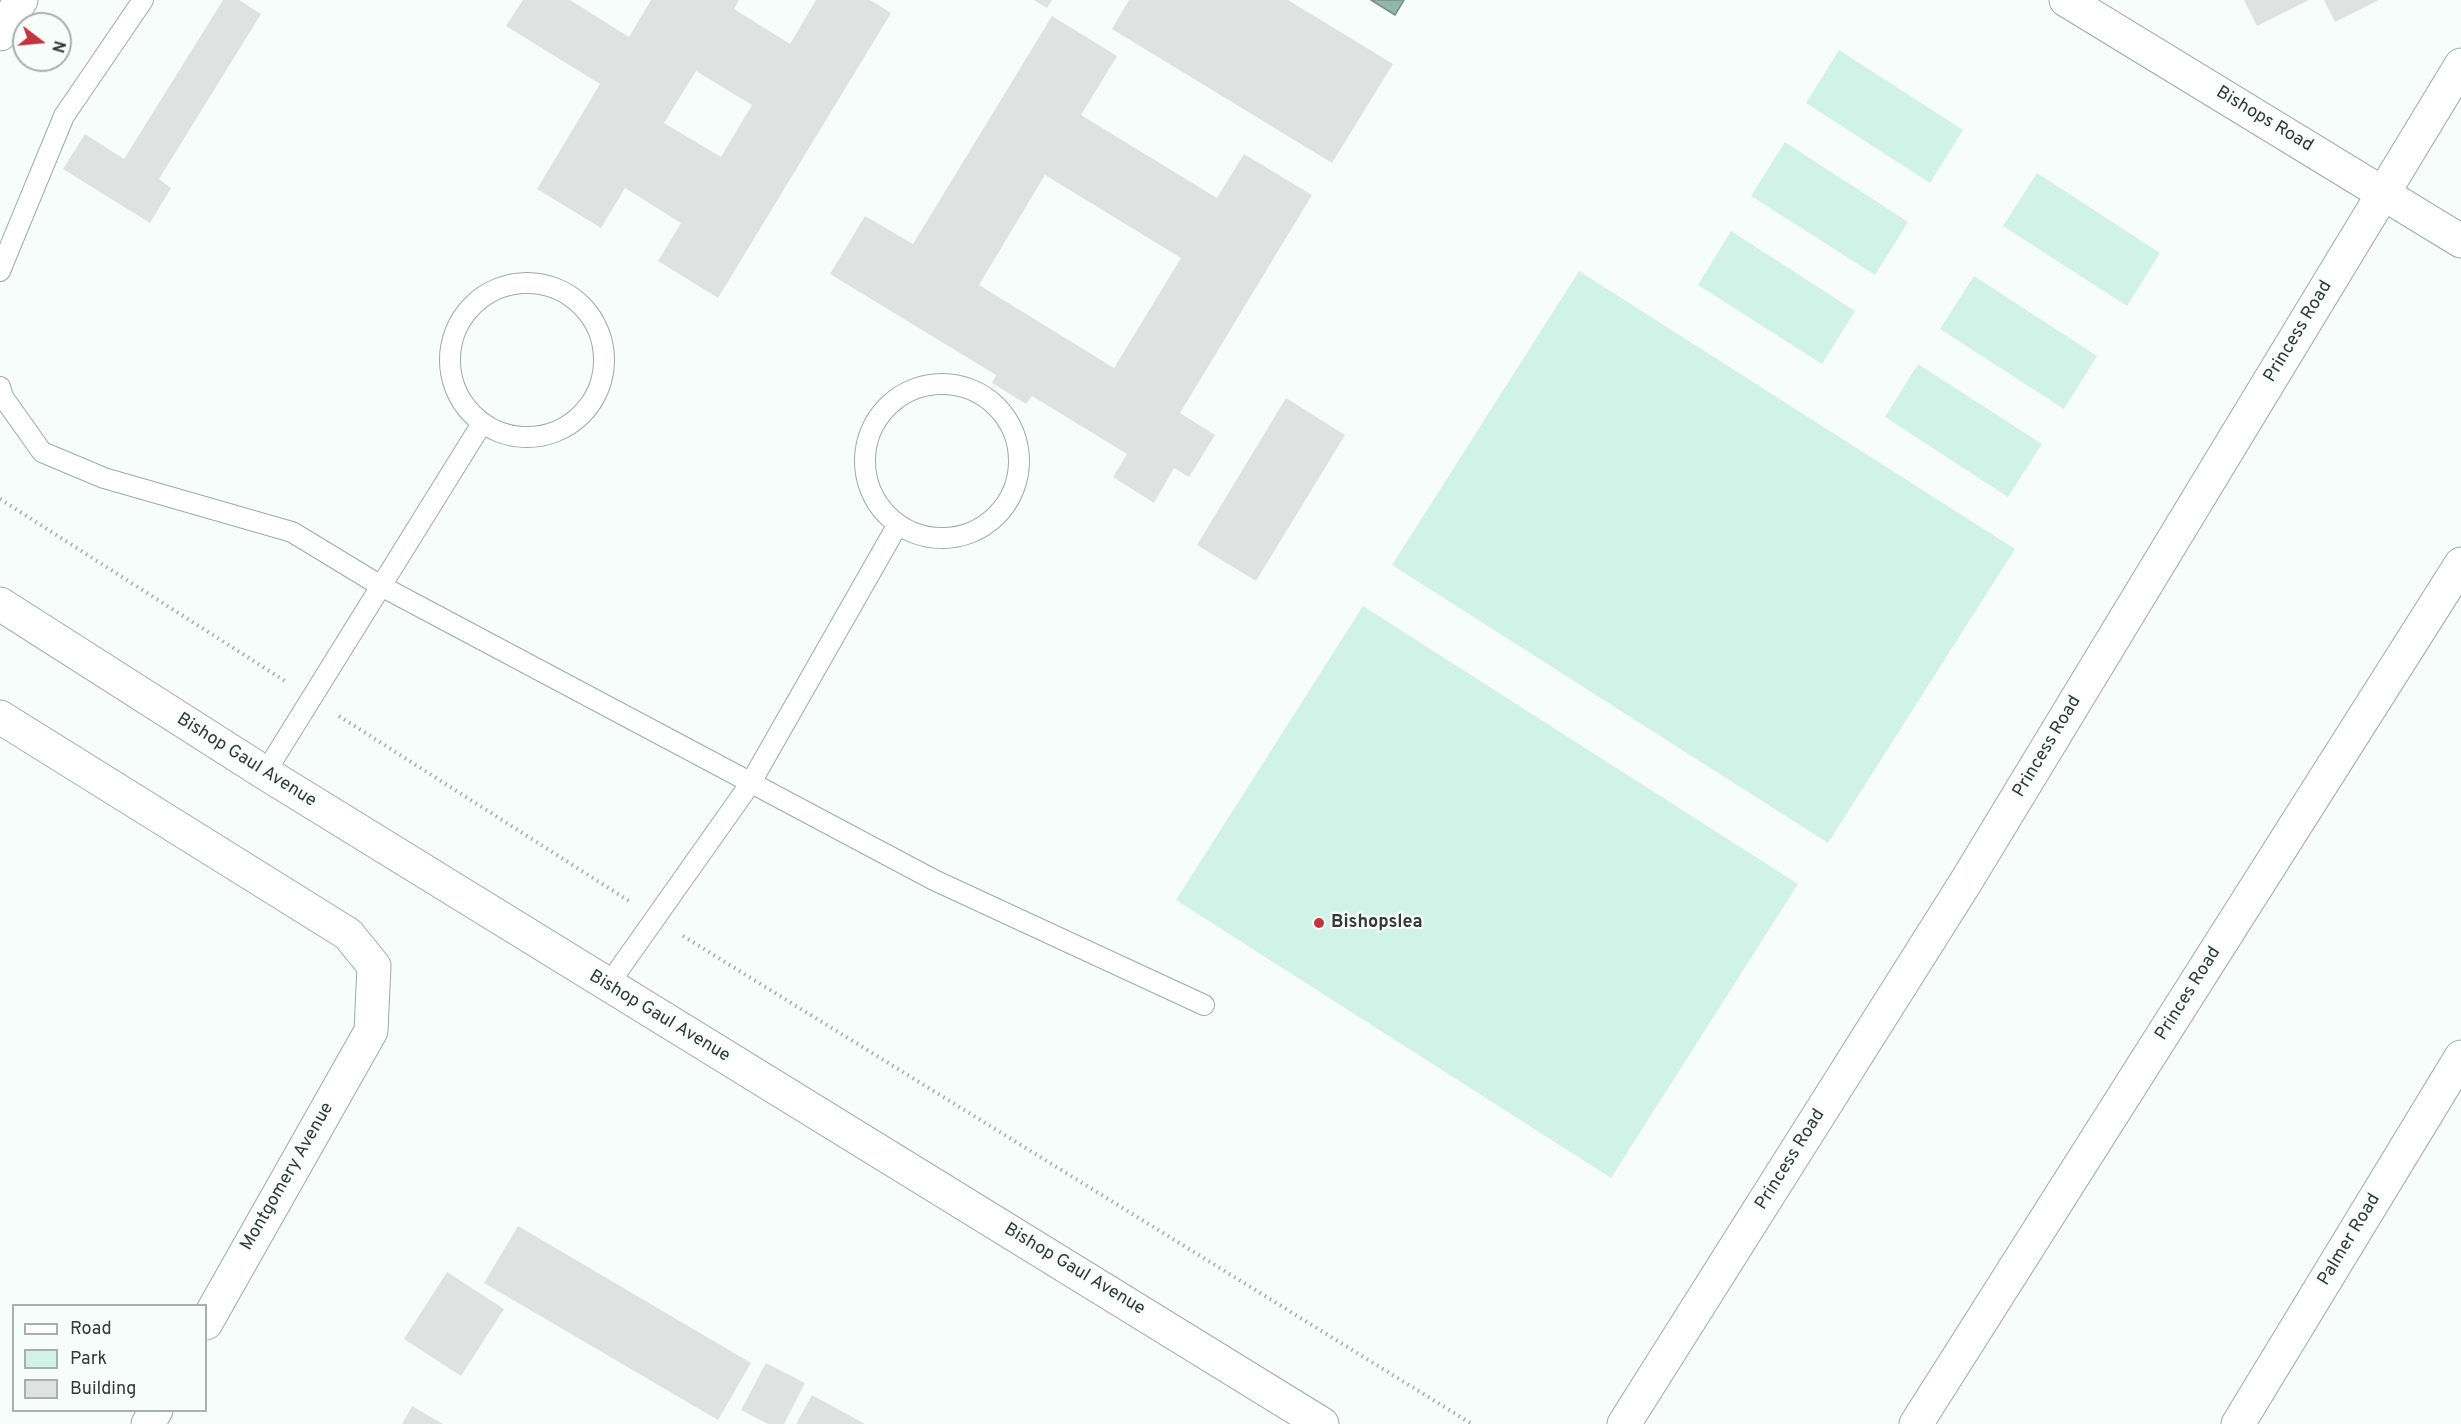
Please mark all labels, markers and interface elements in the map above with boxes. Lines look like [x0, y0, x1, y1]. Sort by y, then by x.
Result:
north arrow [12, 12, 72, 72]
text: N [46, 38, 69, 55]
street label: Bishops Road [2212, 83, 2316, 157]
street label: Princess Road [2260, 277, 2338, 387]
street label: Princess Road [2009, 692, 2087, 802]
street label: Bishop Gaul Avenue [172, 709, 320, 813]
place label: Bishopslea [1331, 912, 1422, 934]
marker: Bishopslea [1312, 916, 1326, 930]
street label: Princes Road [2152, 943, 2226, 1045]
street label: Bishop Gaul Avenue [585, 966, 733, 1068]
street label: Montgomery Avenue [237, 1099, 339, 1255]
street label: Princess Road [1751, 1106, 1831, 1214]
street label: Palmer Road [2314, 1190, 2386, 1290]
street label: Bishop Gaul Avenue [1000, 1219, 1148, 1321]
legend [12, 1304, 207, 1412]
text: Road [70, 1318, 112, 1341]
text: Park [70, 1348, 107, 1371]
text: Building [70, 1378, 136, 1401]

